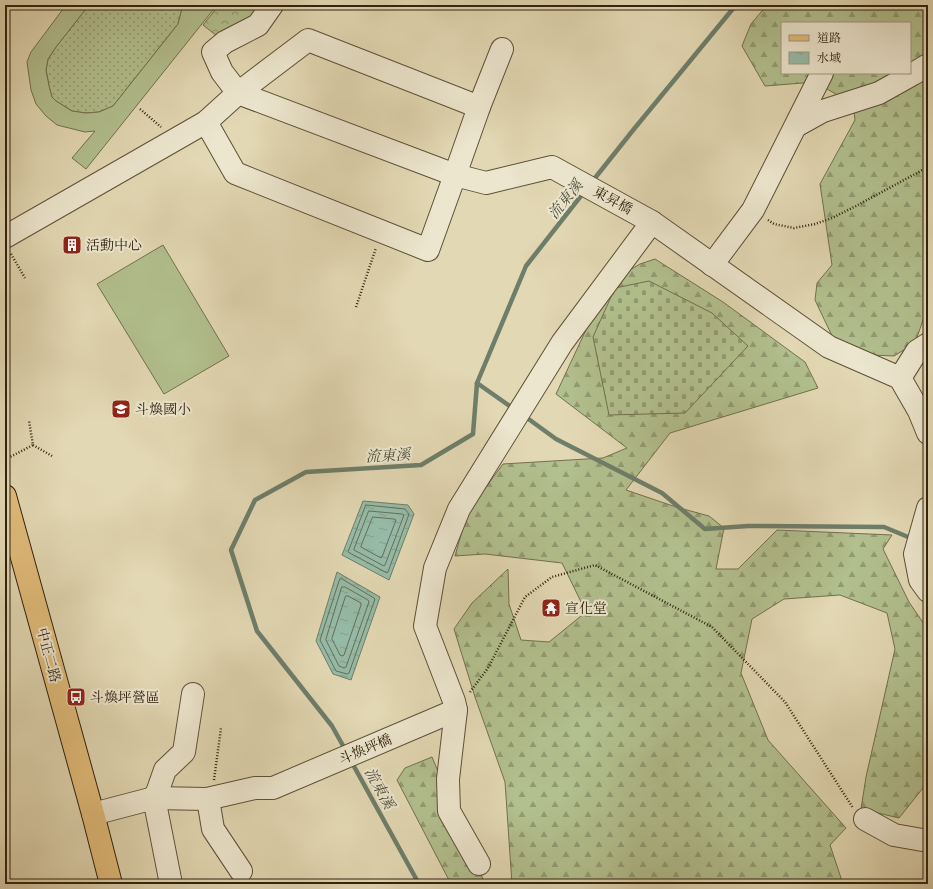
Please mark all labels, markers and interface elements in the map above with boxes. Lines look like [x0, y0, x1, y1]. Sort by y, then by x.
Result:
legend [781, 22, 911, 74]
text: 道路 [817, 30, 841, 46]
text: 水域 [817, 50, 841, 66]
water label: 流東溪 [543, 174, 588, 222]
street label: 東昇橋 [590, 182, 636, 218]
building icon: 活動中心 [61, 234, 83, 256]
place label: 活動中心 [86, 236, 142, 254]
school or university icon: 斗煥國小 [110, 398, 132, 420]
place label: 斗煥國小 [135, 400, 191, 418]
water label: 流東溪 [365, 444, 413, 466]
temple icon: 宣化堂 [540, 597, 562, 619]
place label: 宣化堂 [565, 599, 607, 617]
street label: 中正二路 [33, 626, 65, 684]
bus stop icon: 斗煥坪營區 [65, 686, 87, 708]
place label: 斗煥坪營區 [90, 688, 160, 706]
street label: 斗煥坪橋 [336, 730, 394, 768]
water label: 流東溪 [361, 764, 400, 814]

